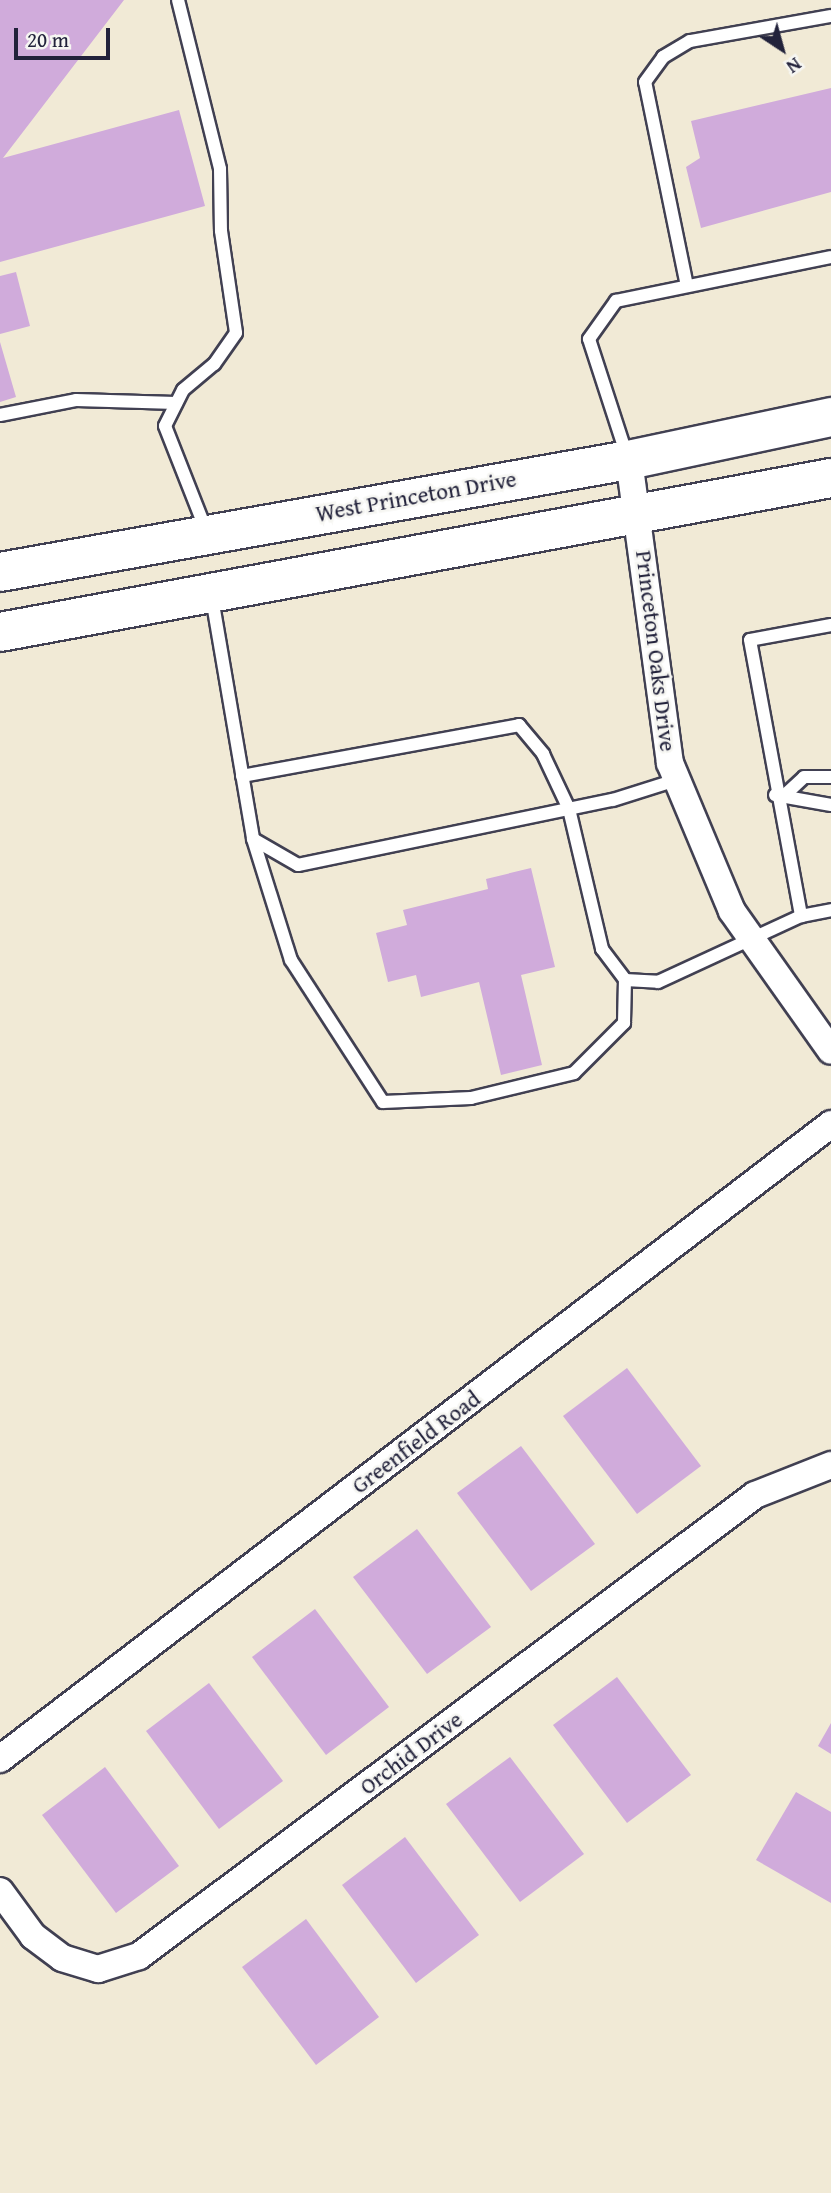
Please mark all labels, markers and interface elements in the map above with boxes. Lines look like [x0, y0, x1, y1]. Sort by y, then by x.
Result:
scale bar [18, 14, 114, 58]
north arrow [747, 14, 817, 84]
text: 20 m [27, 24, 69, 55]
text: N [781, 51, 808, 81]
street label: West Princeton Drive [313, 465, 519, 527]
street label: Princeton Oaks Drive [630, 549, 682, 753]
street label: Greenfield Road [346, 1385, 486, 1499]
street label: Orchid Drive [354, 1705, 468, 1801]

